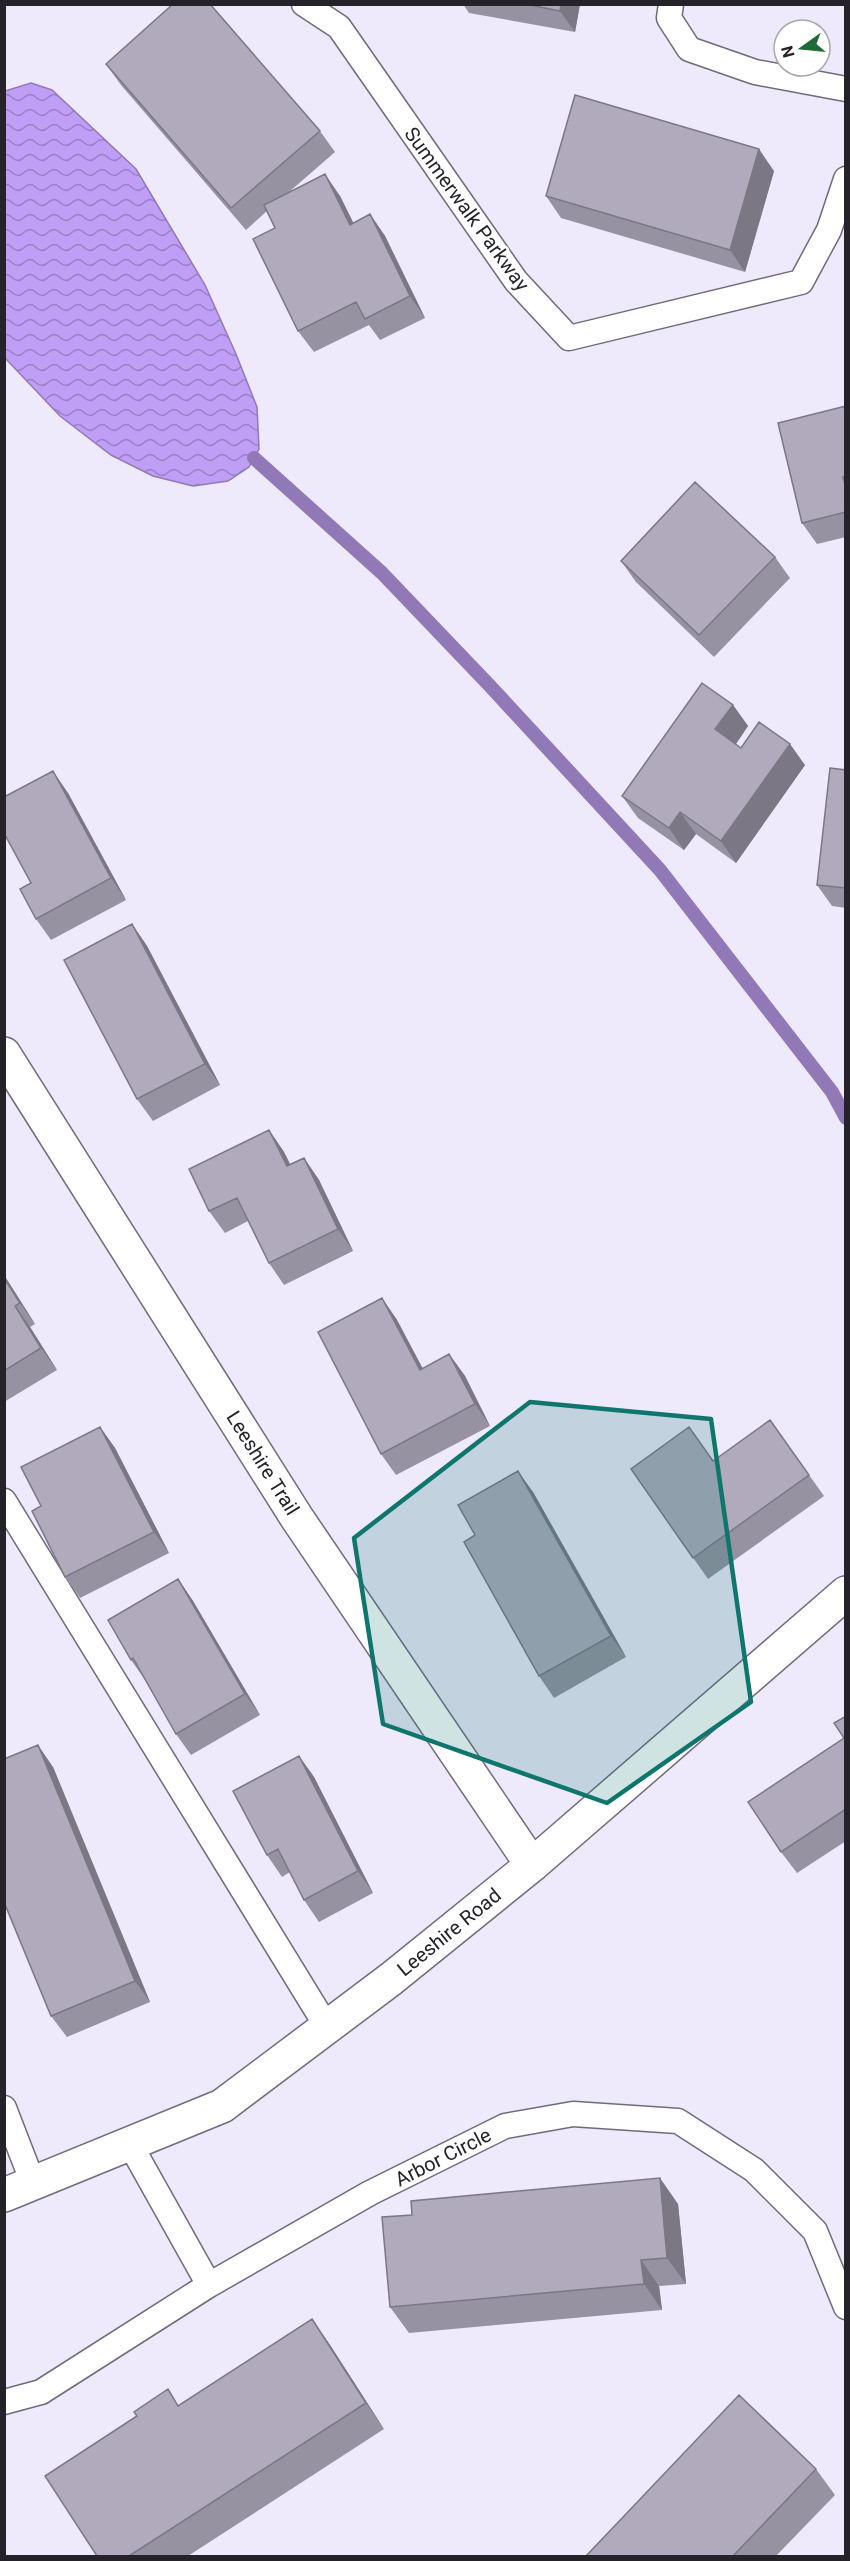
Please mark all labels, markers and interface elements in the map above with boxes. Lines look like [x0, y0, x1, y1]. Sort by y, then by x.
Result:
north arrow [772, 18, 832, 78]
text: N [777, 44, 799, 60]
street label: Summerwalk Parkway [399, 122, 535, 296]
street label: Leeshire Trail [222, 1407, 304, 1519]
street label: Leeshire Road [392, 1883, 506, 1981]
street label: Arbor Circle [391, 2123, 495, 2191]

